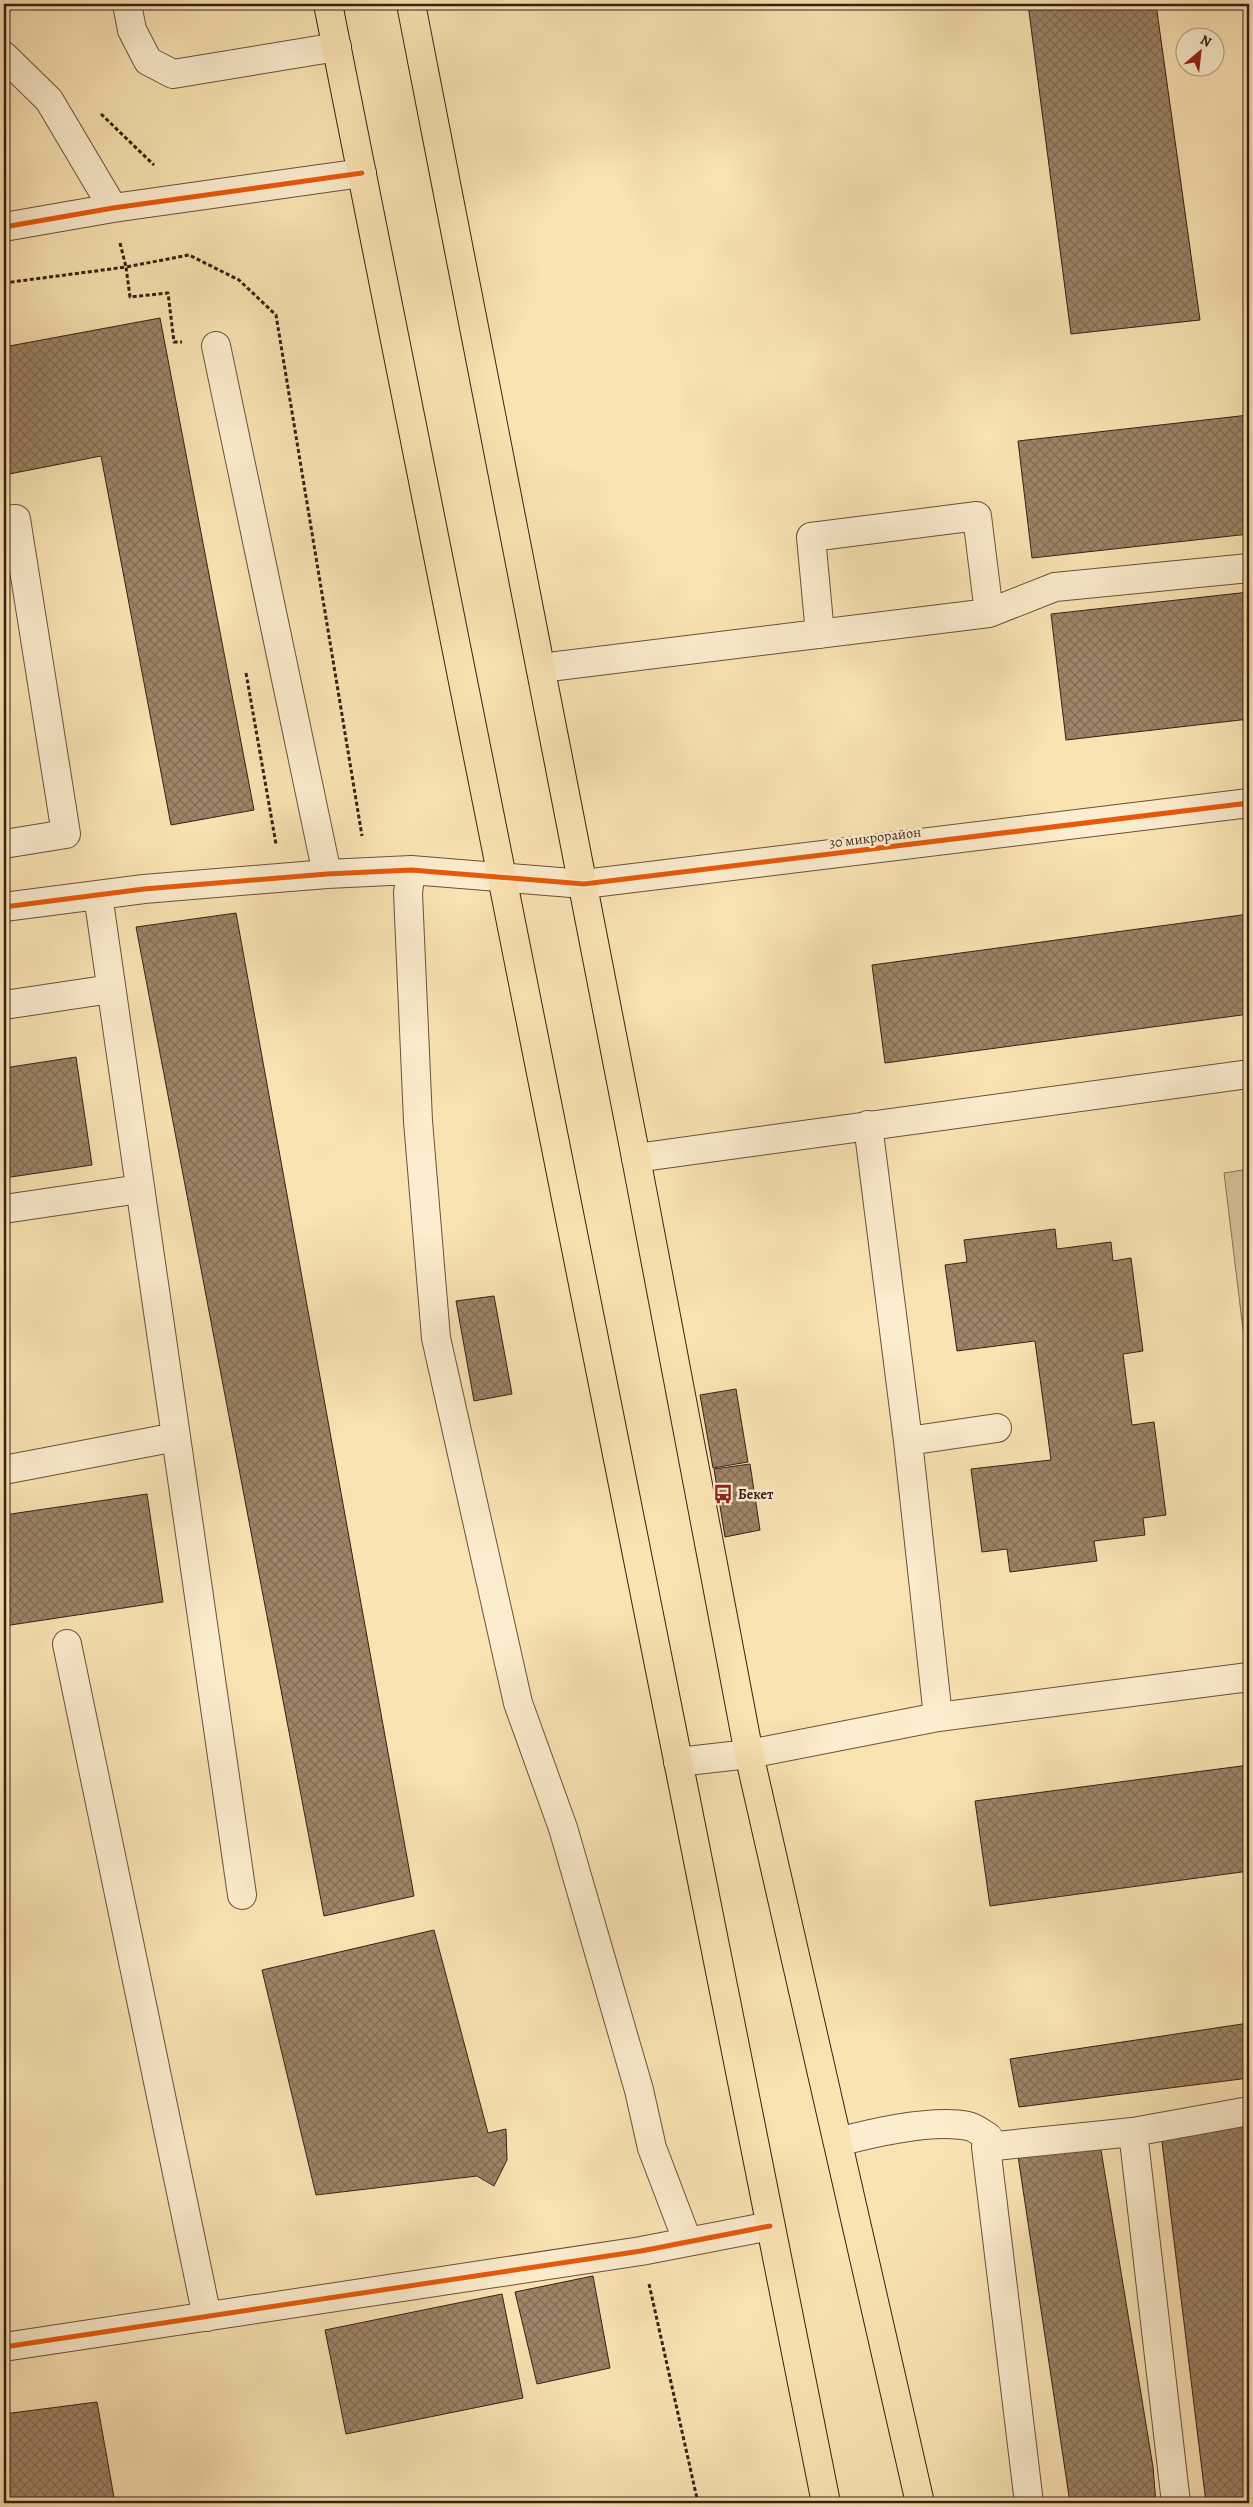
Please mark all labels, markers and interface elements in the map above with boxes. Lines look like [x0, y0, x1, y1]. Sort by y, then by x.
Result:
north arrow [1176, 28, 1226, 78]
text: N [1197, 30, 1215, 52]
street label: 30 микрорайон [828, 822, 922, 853]
bus stop icon: Бекет [712, 1483, 734, 1505]
place label: Бекет [738, 1485, 774, 1504]

